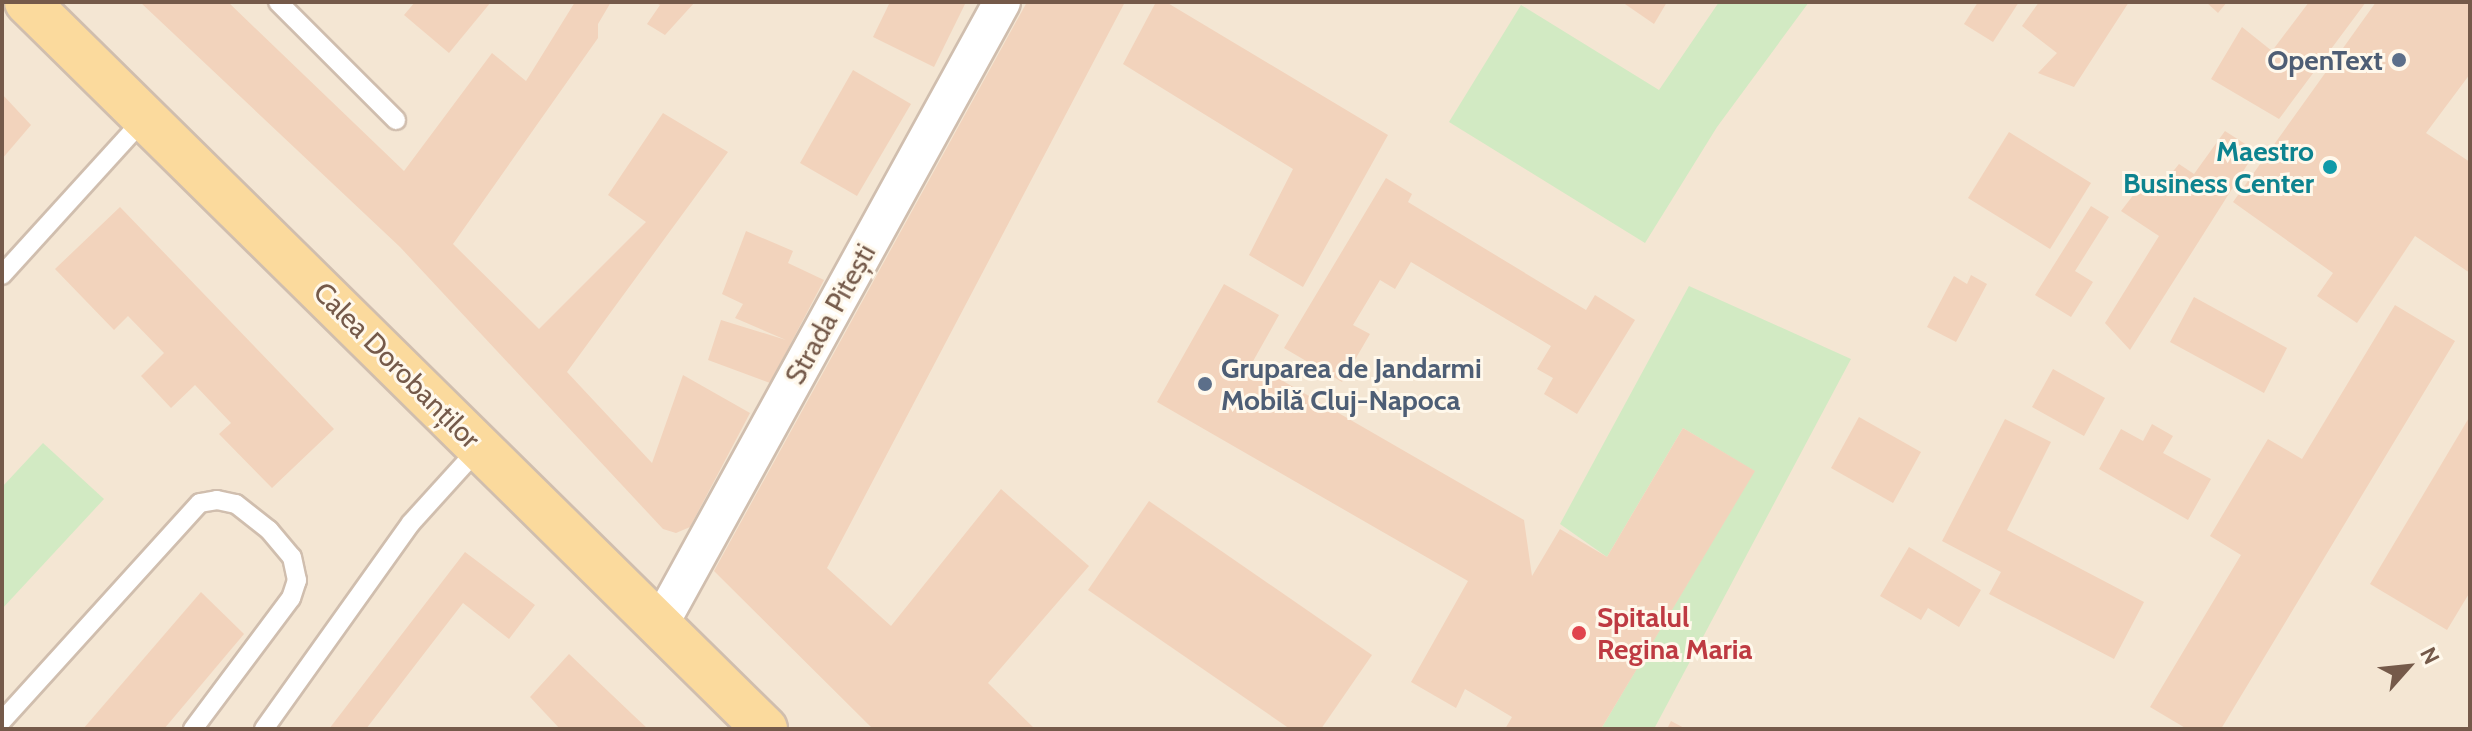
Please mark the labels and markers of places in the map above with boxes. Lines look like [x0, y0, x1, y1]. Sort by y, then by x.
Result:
place label: OpenText [2267, 43, 2383, 77]
marker: OpenText [2390, 51, 2408, 69]
place label: Maestro Business Center [2123, 134, 2314, 200]
marker: Maestro Business Center [2321, 158, 2339, 176]
place label: Gruparea de Jandarmi Mobilă Cluj-Napoca [1221, 351, 1482, 417]
marker: Gruparea de Jandarmi Mobilă Cluj-Napoca [1196, 375, 1214, 393]
place label: Spitalul Regina Maria [1597, 600, 1753, 666]
marker: Spitalul Regina Maria [1568, 622, 1590, 644]

